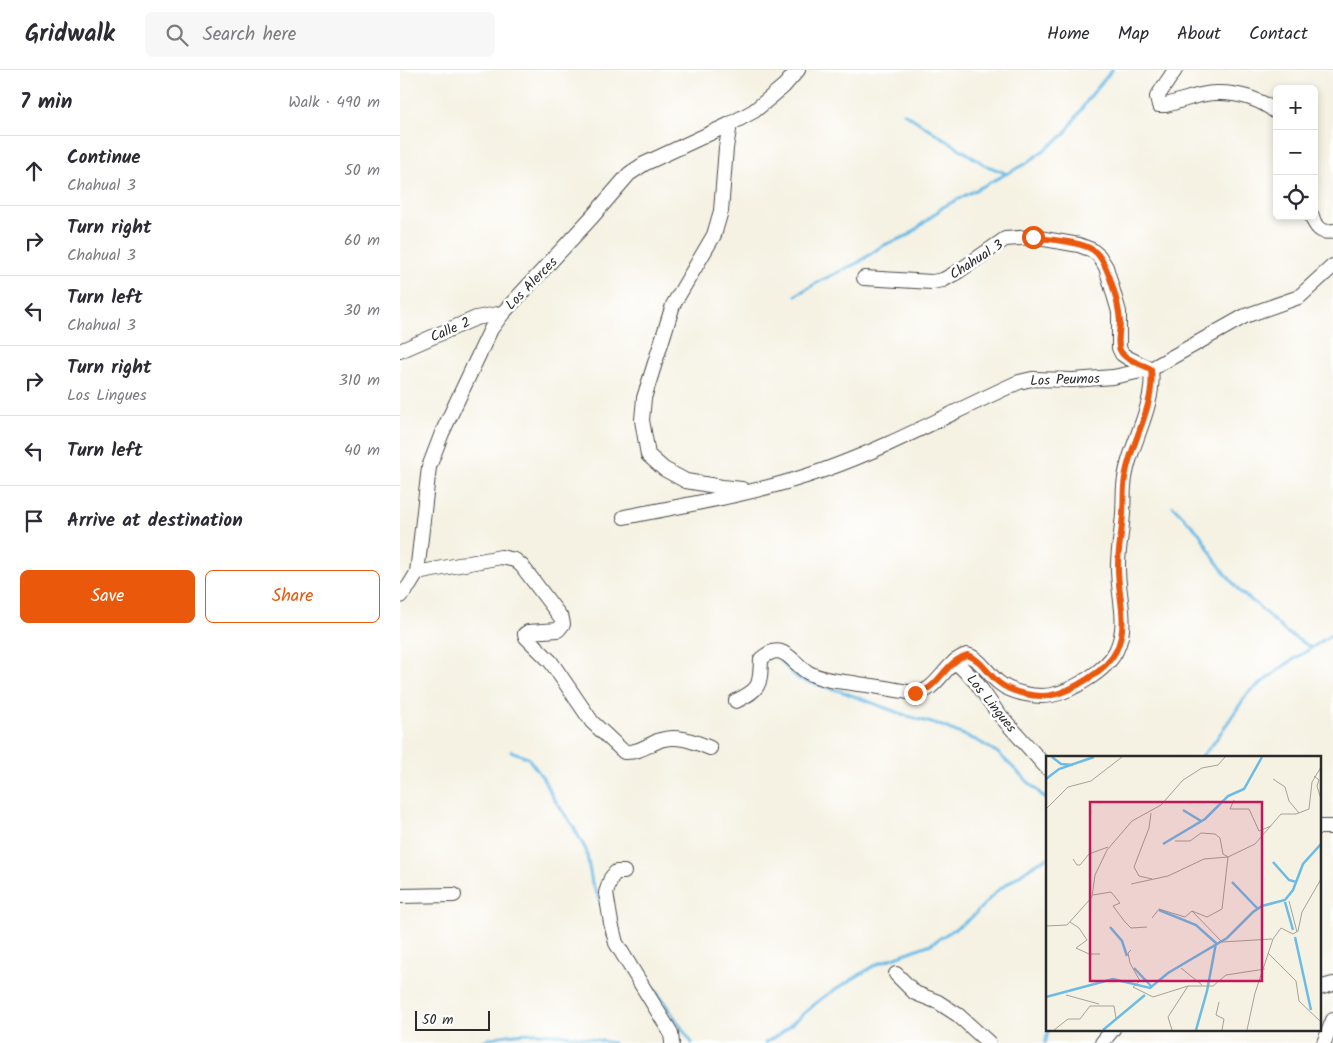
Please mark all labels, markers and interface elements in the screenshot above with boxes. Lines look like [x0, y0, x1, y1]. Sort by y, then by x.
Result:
search box [145, 12, 495, 57]
text: Gridwalk [25, 15, 115, 54]
text: Search here [203, 20, 296, 50]
text: Home [1047, 20, 1090, 49]
text: Map [1118, 20, 1149, 49]
text: About [1177, 20, 1221, 49]
text: Contact [1249, 20, 1308, 49]
icon: search [163, 21, 191, 49]
map controls [1273, 85, 1318, 220]
button: + [1273, 85, 1318, 130]
text: 7 min [20, 86, 72, 119]
text: Walk · 490 m [288, 90, 380, 115]
button: − [1273, 130, 1318, 175]
text: Continue [67, 143, 140, 173]
icon: ahead [20, 157, 48, 185]
text: 50 m [344, 158, 380, 183]
text: Chahual 3 [67, 173, 136, 198]
button: locate [1273, 175, 1318, 220]
text: Turn right [67, 213, 152, 243]
route start [1022, 226, 1045, 249]
icon: right [20, 227, 48, 255]
text: 60 m [344, 228, 380, 253]
street label: Chahual 3 [945, 234, 1008, 285]
text: Chahual 3 [67, 243, 136, 268]
street label: Los Alerces [501, 252, 563, 315]
text: Turn left [67, 283, 142, 313]
icon: left [20, 297, 48, 325]
text: 30 m [344, 298, 380, 323]
street label: Calle 2 [427, 312, 474, 348]
text: Chahual 3 [67, 313, 136, 338]
text: Turn right [67, 353, 152, 383]
icon: right [20, 367, 48, 395]
text: 310 m [339, 368, 380, 393]
street label: Los Peumos [1030, 368, 1100, 392]
text: Los Lingues [67, 383, 147, 408]
text: Turn left [67, 436, 142, 466]
icon: left [20, 437, 48, 465]
text: 40 m [344, 438, 380, 463]
text: Arrive at destination [67, 506, 243, 536]
icon: arrive [20, 507, 48, 535]
button: Save [20, 570, 195, 623]
button: Share [205, 570, 380, 623]
street label: Los Lingues [961, 670, 1022, 738]
route end [904, 682, 927, 705]
inset map [1046, 756, 1321, 1030]
scale bar [415, 1008, 490, 1031]
text: 50 m [422, 1009, 453, 1031]

